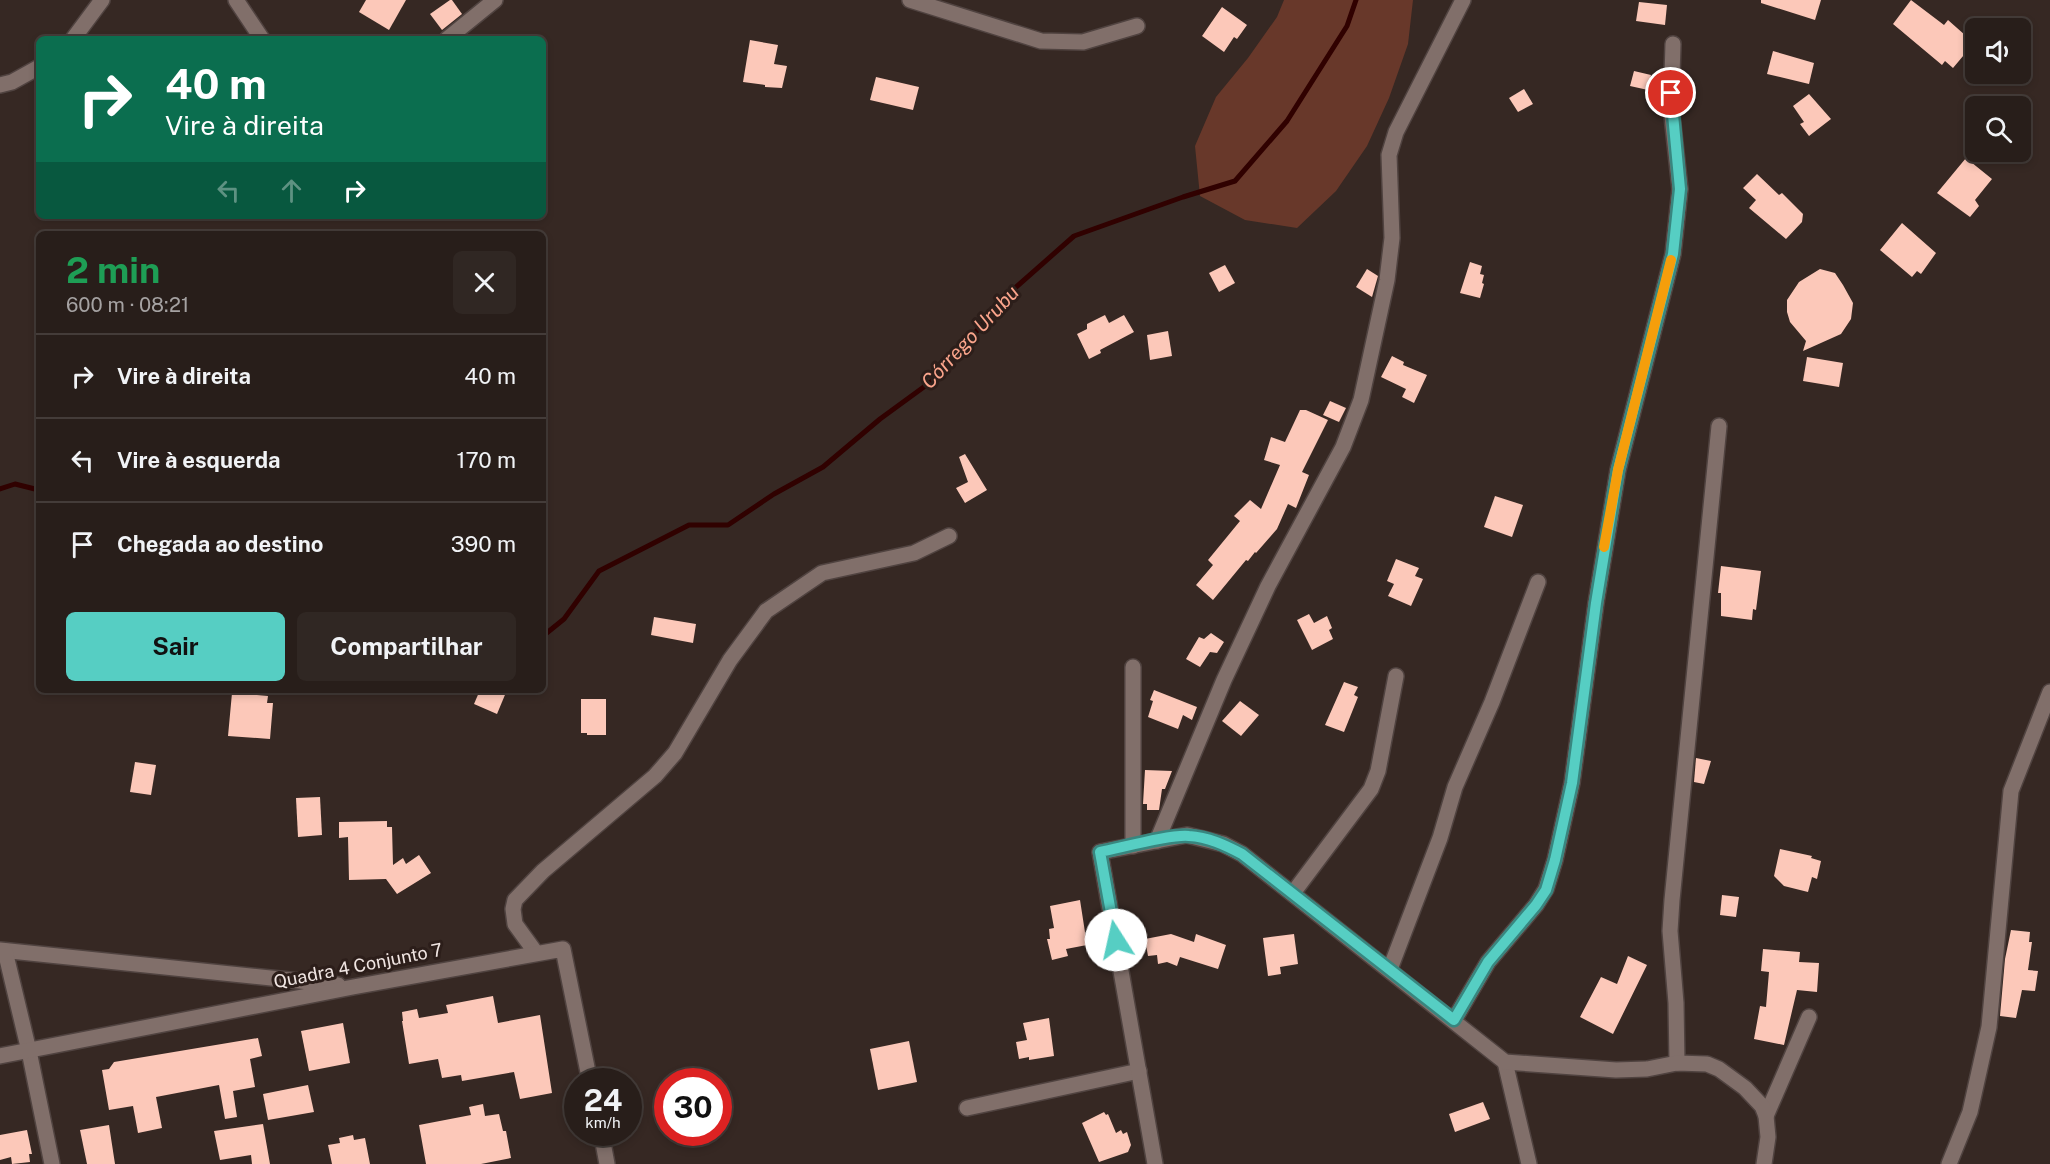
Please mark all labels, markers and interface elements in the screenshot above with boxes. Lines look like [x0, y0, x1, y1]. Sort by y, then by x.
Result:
map controls [1965, 18, 2031, 162]
button: sound [1965, 18, 2031, 84]
text: 40 m [165, 59, 267, 108]
icon: right [66, 60, 144, 138]
pin [1645, 67, 1696, 118]
icon: arrive [1654, 76, 1687, 109]
button: search [1965, 96, 2031, 162]
text: Vire à direita [165, 109, 324, 141]
icon: left [212, 174, 245, 207]
icon: ahead [275, 174, 308, 207]
icon: right [338, 174, 371, 207]
text: 2 min [66, 249, 160, 291]
button: close [453, 251, 516, 314]
water label: Córrego Urubu [916, 280, 1024, 394]
text: 600 m · 08:21 [66, 293, 189, 317]
icon: right [66, 360, 99, 393]
text: Vire à direita [117, 363, 251, 389]
text: 40 m [464, 363, 516, 389]
icon: left [66, 444, 99, 477]
text: Vire à esquerda [117, 447, 281, 473]
text: 170 m [456, 447, 516, 473]
icon: arrive [66, 528, 99, 561]
text: Chegada ao destino [117, 531, 323, 557]
text: 390 m [451, 531, 516, 557]
button: Sair [66, 612, 285, 681]
button: Compartilhar [297, 612, 516, 681]
position arrow [1084, 908, 1148, 972]
street label: Quadra 4 Conjunto 7 [272, 939, 444, 992]
speed limit sign: 30 [654, 1068, 732, 1146]
text: 24 [584, 1082, 622, 1118]
text: km/h [585, 1114, 621, 1131]

